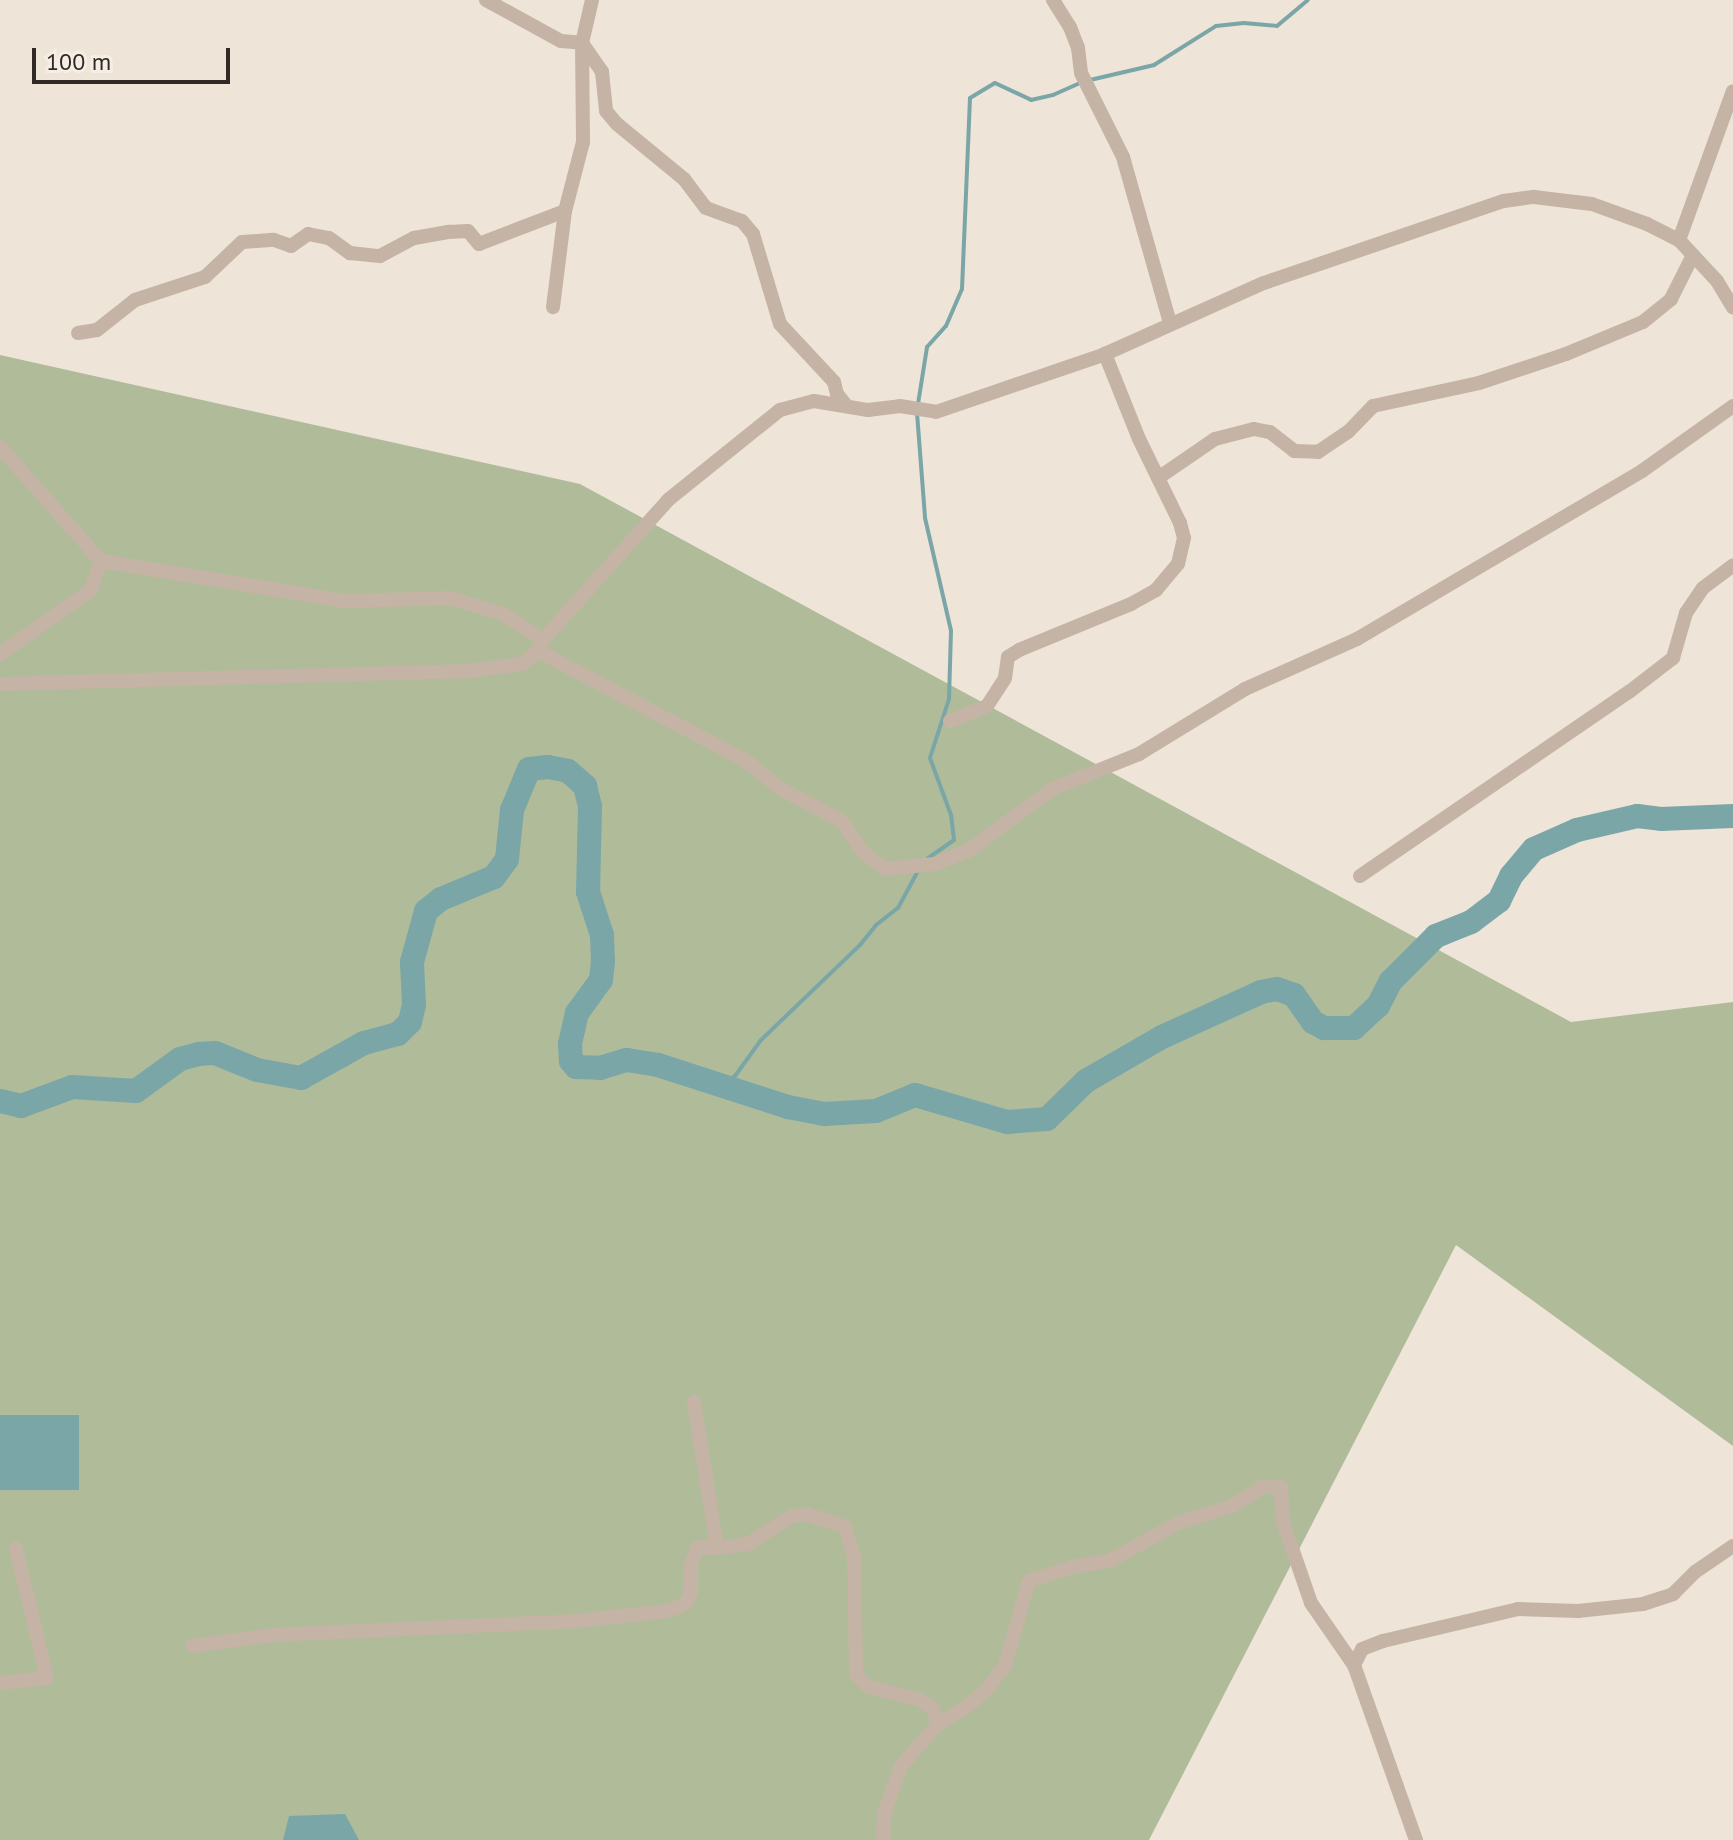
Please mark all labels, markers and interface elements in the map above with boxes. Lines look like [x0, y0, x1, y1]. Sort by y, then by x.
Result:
scale bar [36, 32, 234, 82]
text: 100 m [46, 46, 111, 77]

